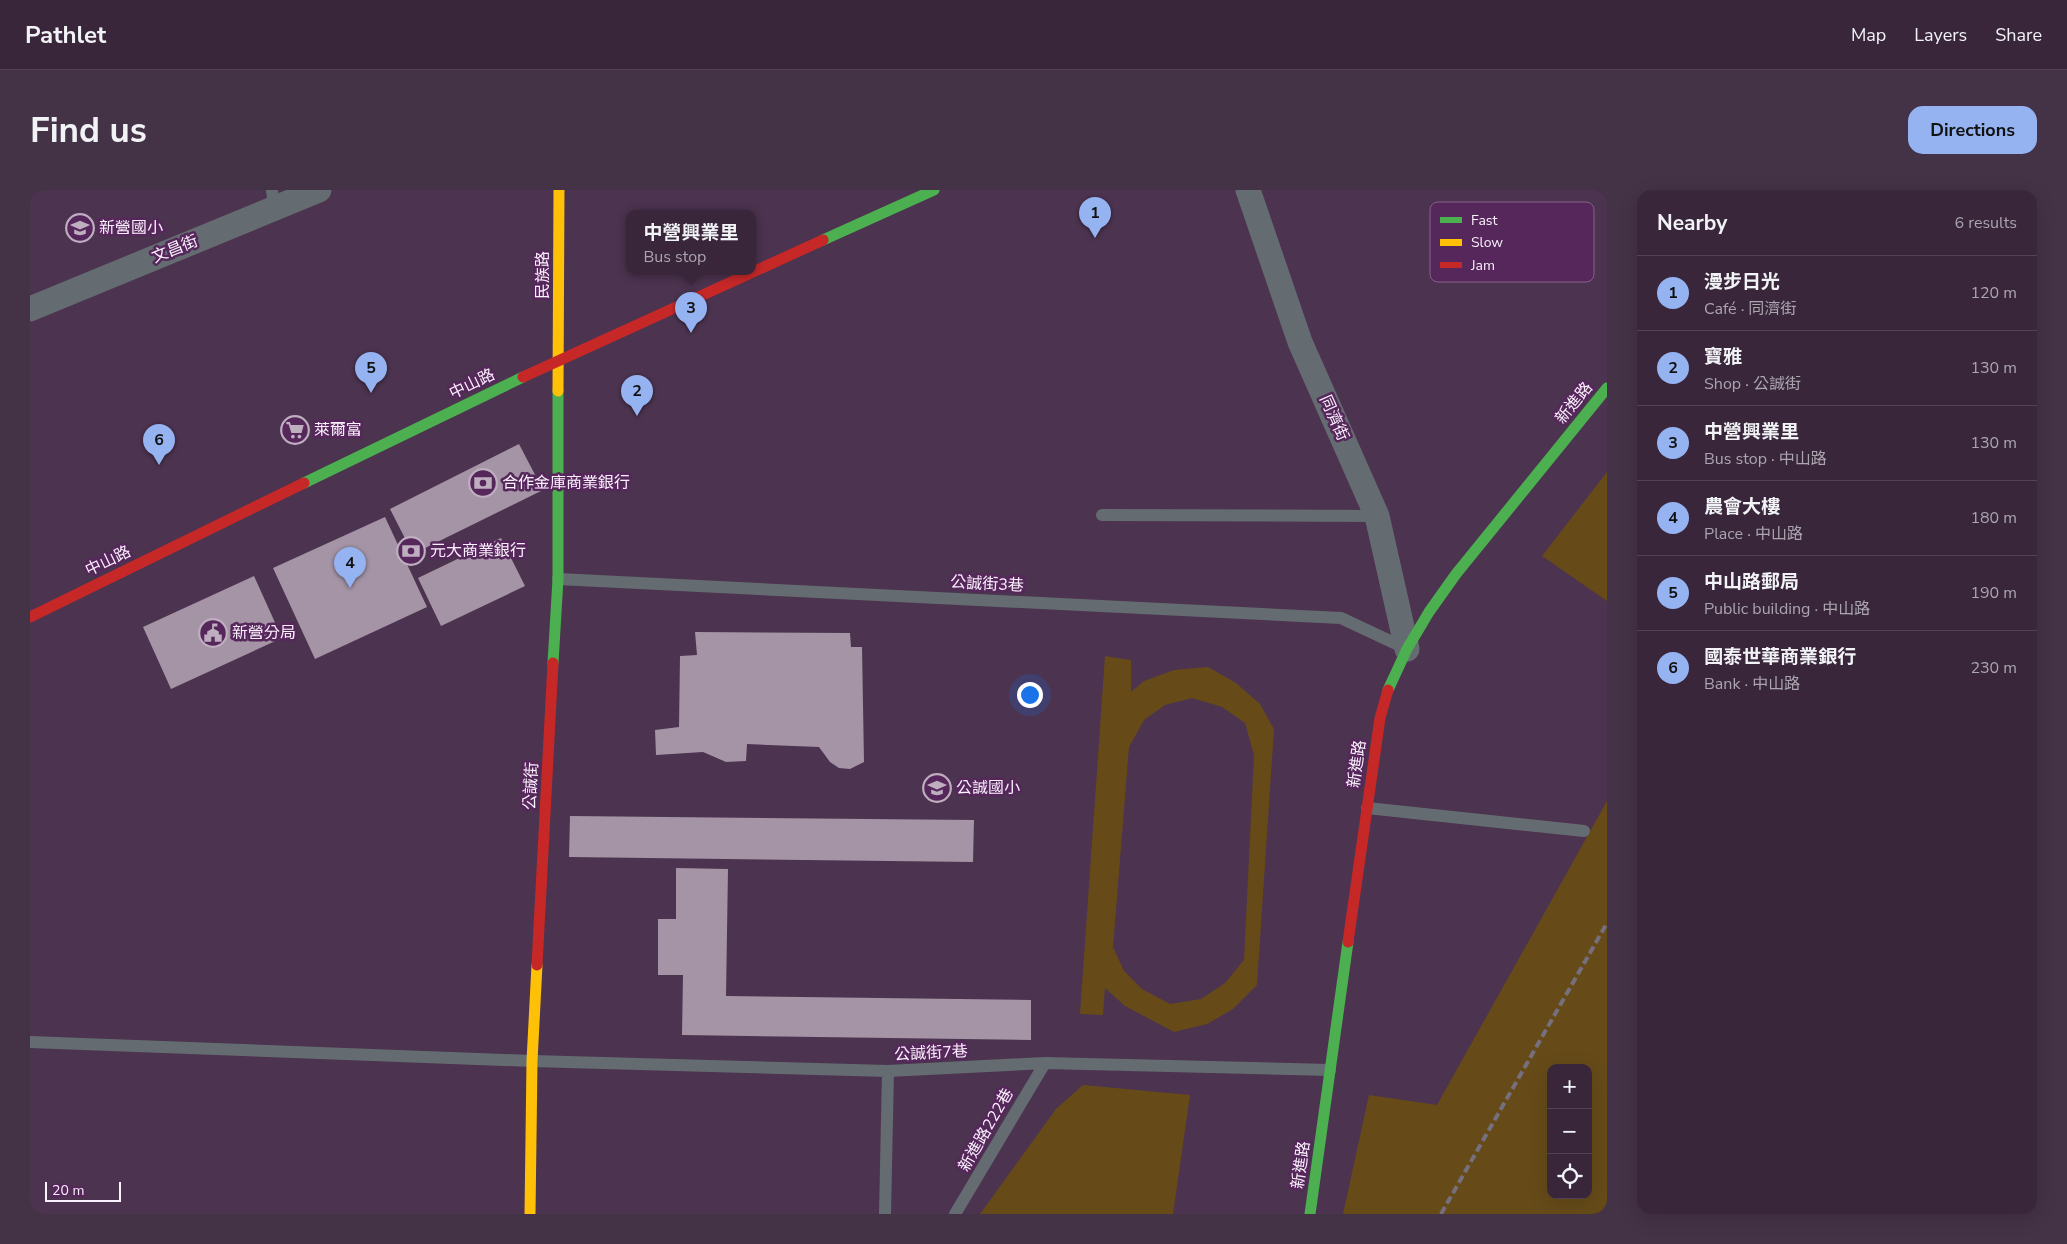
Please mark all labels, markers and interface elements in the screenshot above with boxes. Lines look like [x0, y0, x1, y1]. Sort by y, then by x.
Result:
text: Pathlet [25, 19, 106, 51]
text: Map [1851, 23, 1886, 47]
text: Layers [1914, 23, 1967, 47]
text: Share [1995, 23, 2042, 47]
button: Directions [1908, 106, 2037, 154]
text: Find us [30, 107, 147, 154]
pin: 1 [1079, 197, 1111, 238]
legend [1430, 202, 1594, 282]
text: Nearby [1657, 209, 1727, 237]
popup [626, 210, 756, 275]
text: Fast [1471, 211, 1497, 230]
text: 6 results [1955, 212, 2017, 234]
school or university icon: 新營國小 [65, 213, 95, 243]
place label: 新營國小 [99, 217, 163, 239]
text: 中營興業里 [643, 220, 739, 246]
street label: 文昌街 [149, 230, 201, 268]
text: Slow [1471, 233, 1503, 252]
text: Bus stop [643, 246, 706, 268]
street label: 民族路 [532, 251, 554, 299]
text: Jam [1470, 256, 1495, 275]
text: 漫步日光 [1704, 269, 1780, 295]
text: 1 [1668, 282, 1678, 304]
text: 120 m [1970, 282, 2017, 304]
pin: 3 [675, 292, 707, 333]
text: Café · 同濟街 [1704, 298, 1796, 320]
text: 寶雅 [1704, 344, 1742, 370]
pin: 5 [355, 352, 387, 393]
text: 2 [1668, 357, 1678, 379]
text: 130 m [1970, 357, 2017, 379]
street label: 中山路 [446, 364, 498, 404]
text: Shop · 公誠街 [1704, 373, 1801, 395]
pin: 2 [621, 375, 653, 416]
street label: 新進路 [1550, 377, 1598, 429]
street label: 同濟街 [1314, 392, 1354, 444]
supermarket icon: 萊爾富 [280, 415, 310, 445]
place label: 萊爾富 [314, 419, 362, 441]
text: 中營興業里 [1704, 419, 1799, 445]
pin: 6 [143, 424, 175, 465]
text: 3 [1668, 432, 1678, 454]
text: 130 m [1970, 432, 2017, 454]
text: Bus stop · 中山路 [1704, 448, 1827, 470]
bank icon: 合作金庫商業銀行 [468, 468, 498, 498]
place label: 合作金庫商業銀行 [502, 472, 630, 494]
text: 農會大樓 [1704, 494, 1780, 520]
text: 4 [1668, 507, 1678, 529]
text: 180 m [1970, 507, 2017, 529]
text: Place · 中山路 [1704, 523, 1803, 545]
bank icon: 元大商業銀行 [396, 536, 426, 566]
place label: 元大商業銀行 [430, 540, 526, 562]
street label: 中山路 [82, 541, 134, 581]
pin: 4 [334, 547, 366, 588]
text: 中山路郵局 [1704, 569, 1799, 595]
street label: 公誠街3巷 [950, 571, 1024, 597]
text: 5 [1668, 582, 1678, 604]
text: 190 m [1970, 582, 2017, 604]
text: Public building · 中山路 [1704, 598, 1870, 620]
public building icon: 新營分局 [198, 618, 228, 648]
place label: 新營分局 [232, 622, 296, 644]
text: 國泰世華商業銀行 [1704, 644, 1856, 670]
text: 6 [1668, 657, 1678, 679]
text: 230 m [1970, 657, 2017, 679]
text: Bank · 中山路 [1704, 673, 1800, 695]
your location [1017, 682, 1043, 708]
street label: 新進路 [1343, 739, 1371, 789]
street label: 公誠街 [519, 761, 543, 811]
school or university icon: 公誠國小 [922, 773, 952, 803]
place label: 公誠國小 [956, 777, 1020, 799]
street label: 公誠街7巷 [894, 1040, 968, 1066]
map controls [1547, 1064, 1592, 1199]
button: + [1547, 1064, 1592, 1109]
street label: 新進路222巷 [953, 1084, 1019, 1176]
button: − [1547, 1109, 1592, 1154]
street label: 新進路 [1287, 1140, 1315, 1190]
button: locate [1547, 1154, 1592, 1199]
scale bar [45, 1179, 121, 1202]
text: 20 m [52, 1181, 84, 1200]

